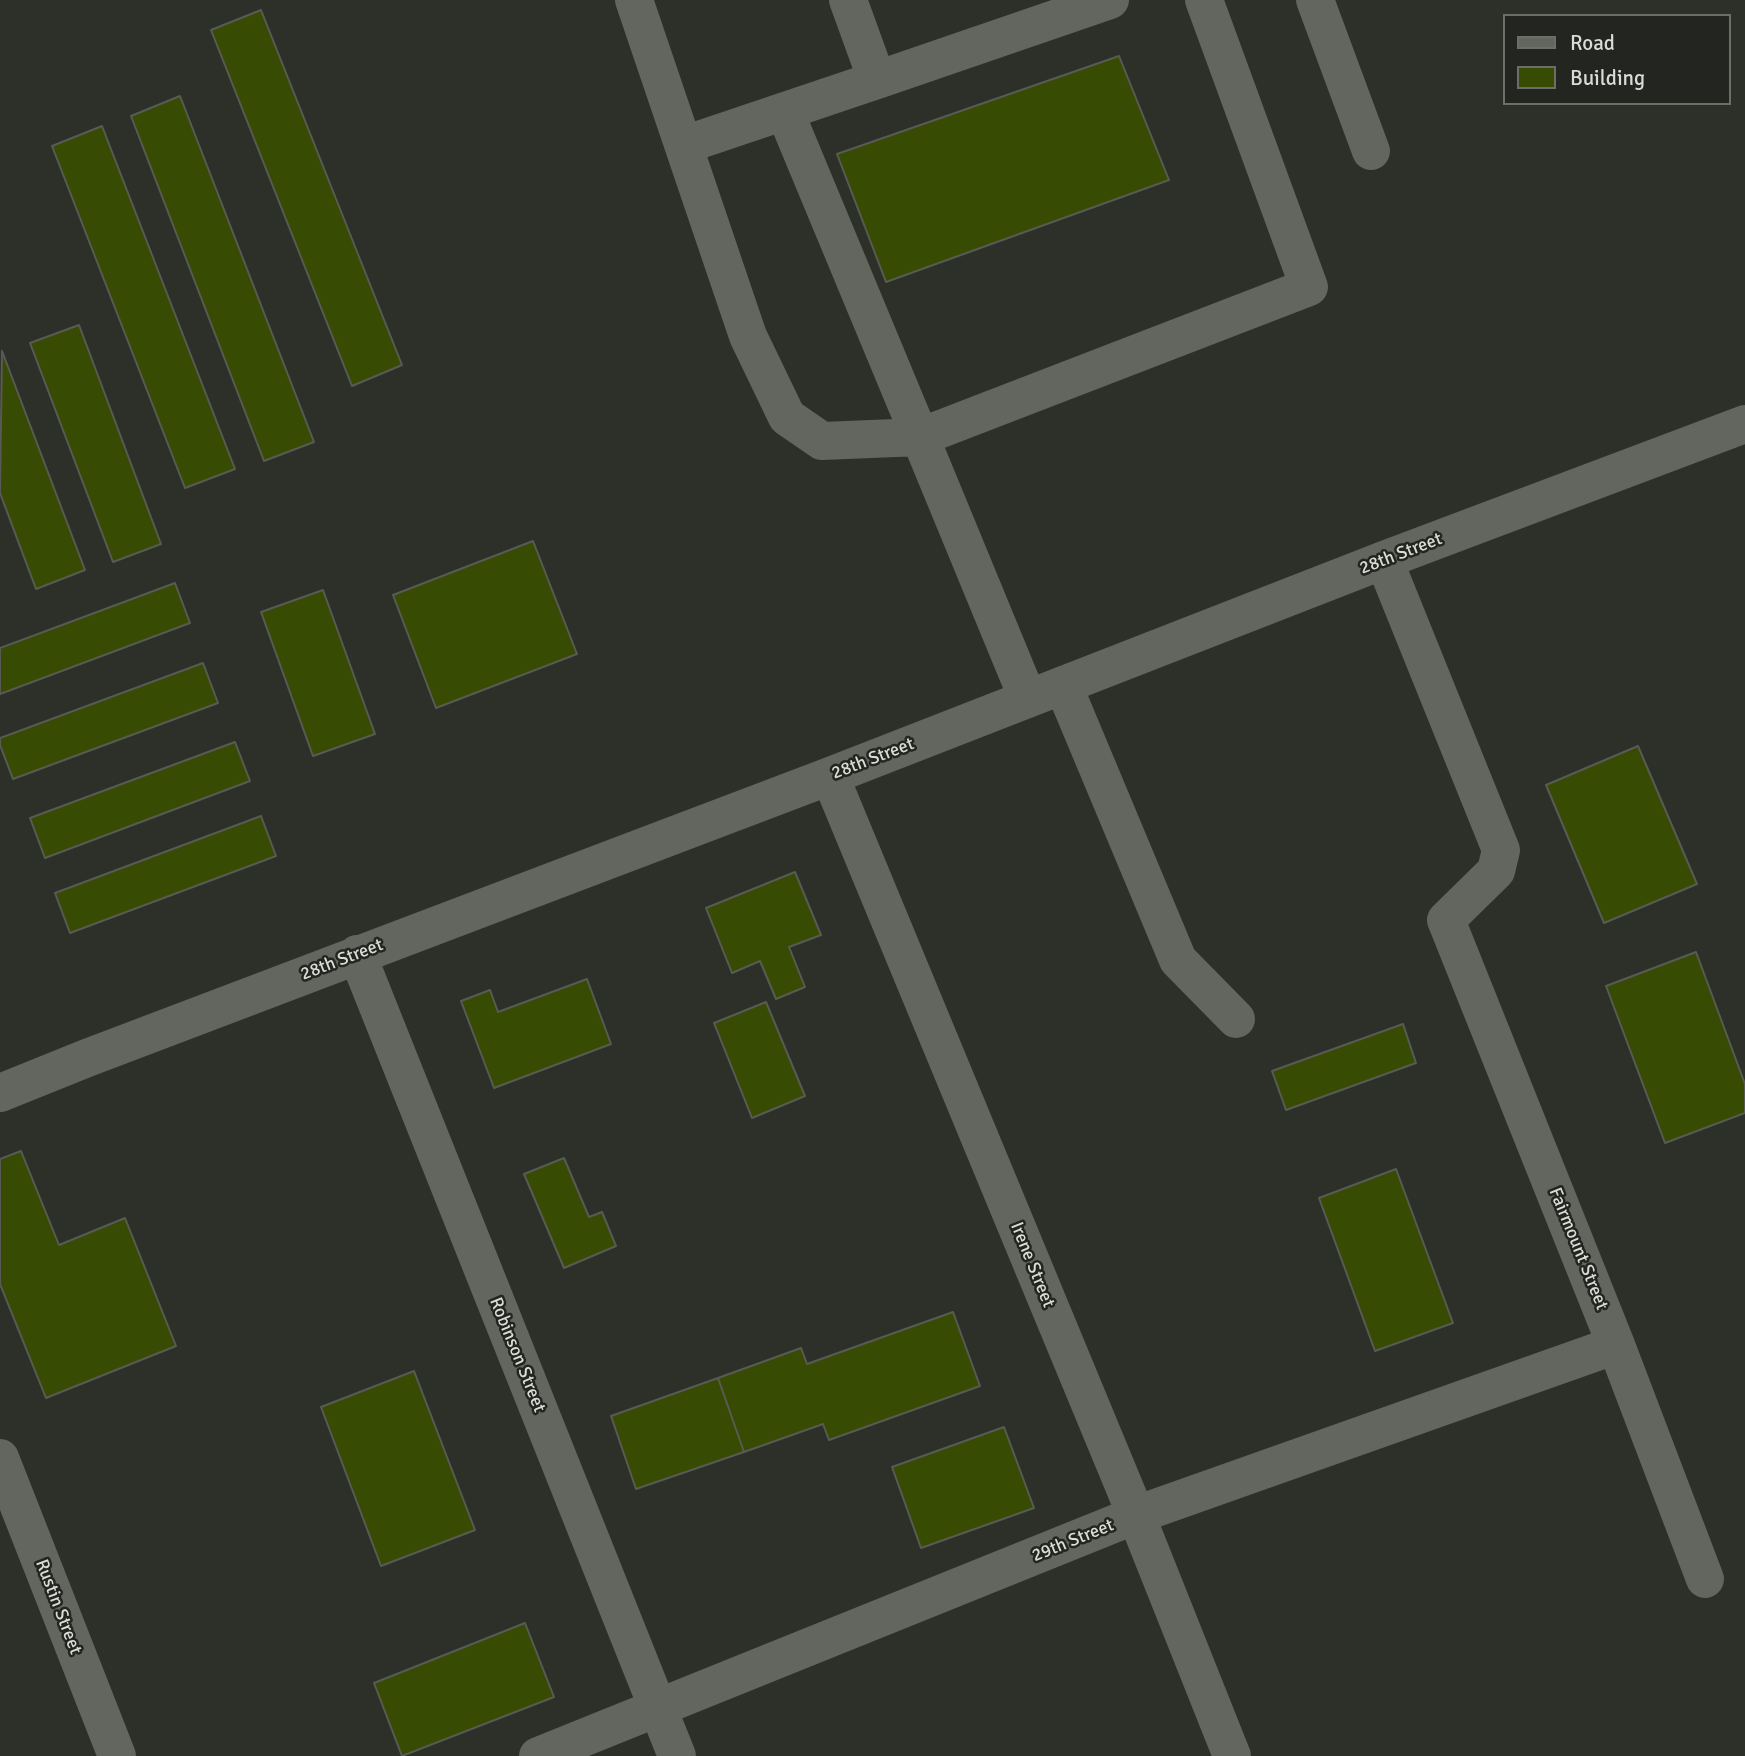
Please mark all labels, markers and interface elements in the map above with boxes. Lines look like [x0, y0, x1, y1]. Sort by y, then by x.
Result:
legend [1504, 14, 1731, 105]
text: Road [1570, 30, 1615, 56]
text: Building [1570, 65, 1645, 91]
street label: 28th Street [1357, 528, 1445, 580]
street label: 28th Street [829, 733, 917, 785]
street label: 28th Street [298, 934, 386, 986]
street label: Fairmount Street [1544, 1185, 1612, 1313]
street label: Irene Street [1005, 1219, 1059, 1311]
street label: Robinson Street [484, 1294, 550, 1416]
street label: 29th Street [1029, 1515, 1117, 1567]
street label: Rustin Street [30, 1556, 86, 1658]

